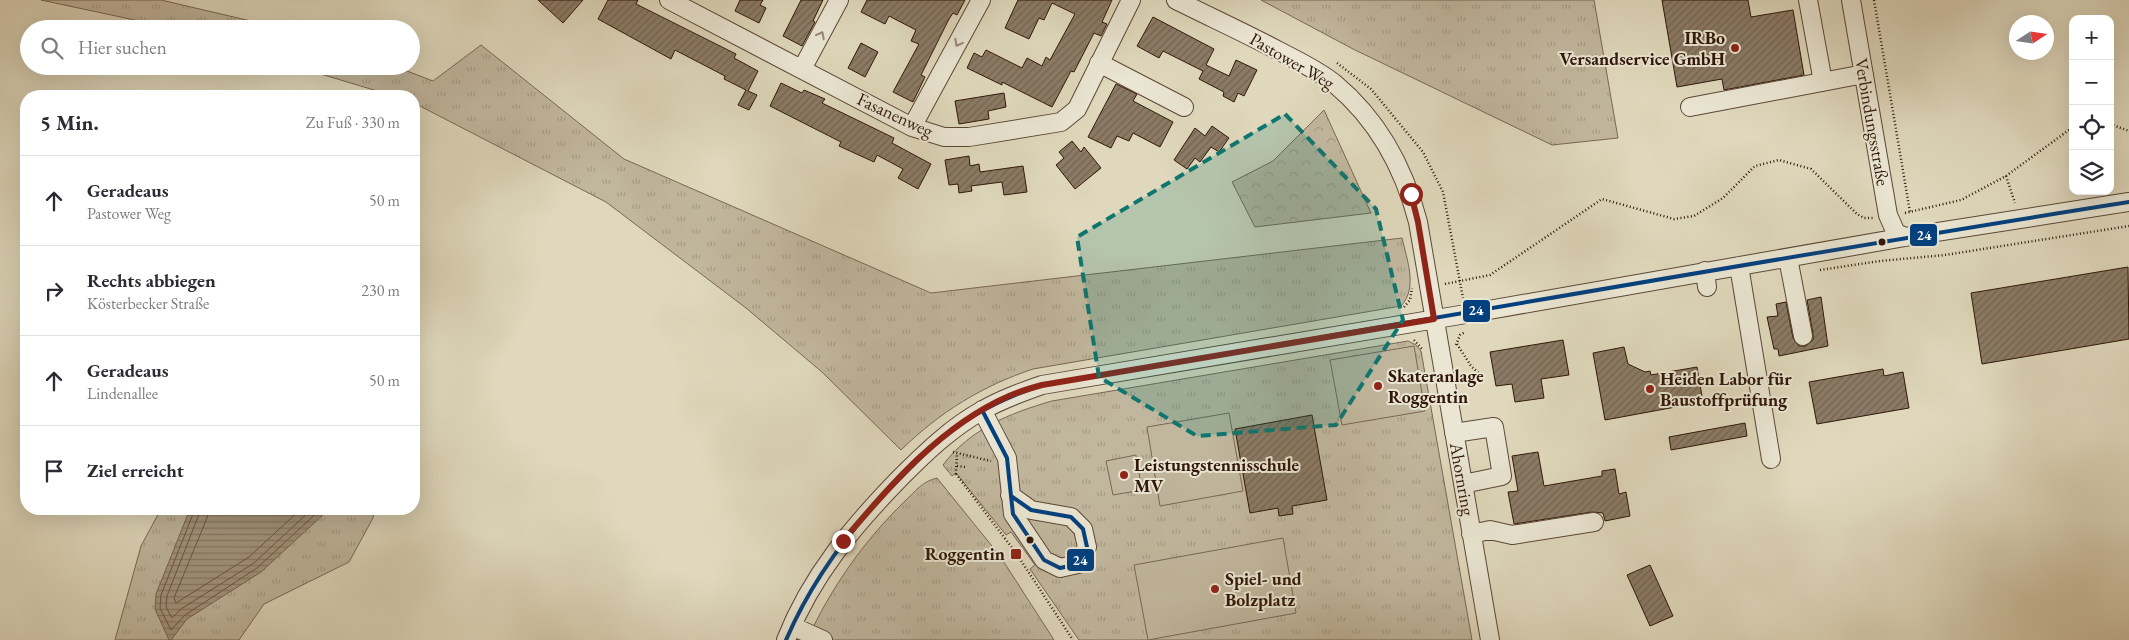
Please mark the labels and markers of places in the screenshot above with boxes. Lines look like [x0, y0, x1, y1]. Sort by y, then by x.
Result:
place label: IRBo Versandservice GmbH [1559, 26, 1726, 70]
marker: IRBo Versandservice GmbH [1729, 42, 1741, 54]
unlabelled marker [1877, 237, 1887, 247]
place label: Skateranlage Roggentin [1388, 364, 1484, 408]
place label: Heiden Labor für Baustoffprüfung [1660, 367, 1792, 411]
marker: Skateranlage Roggentin [1372, 380, 1384, 392]
marker: Heiden Labor für Baustoffprüfung [1644, 383, 1656, 395]
place label: Leistungstennisschule MV [1134, 453, 1299, 497]
marker: Leistungstennisschule MV [1118, 469, 1130, 481]
unlabelled marker [1025, 535, 1035, 545]
place label: Roggentin [925, 542, 1005, 565]
marker: Roggentin [1009, 547, 1023, 561]
place label: Spiel- und Bolzplatz [1225, 567, 1302, 611]
marker: Spiel- und Bolzplatz [1209, 583, 1221, 595]

